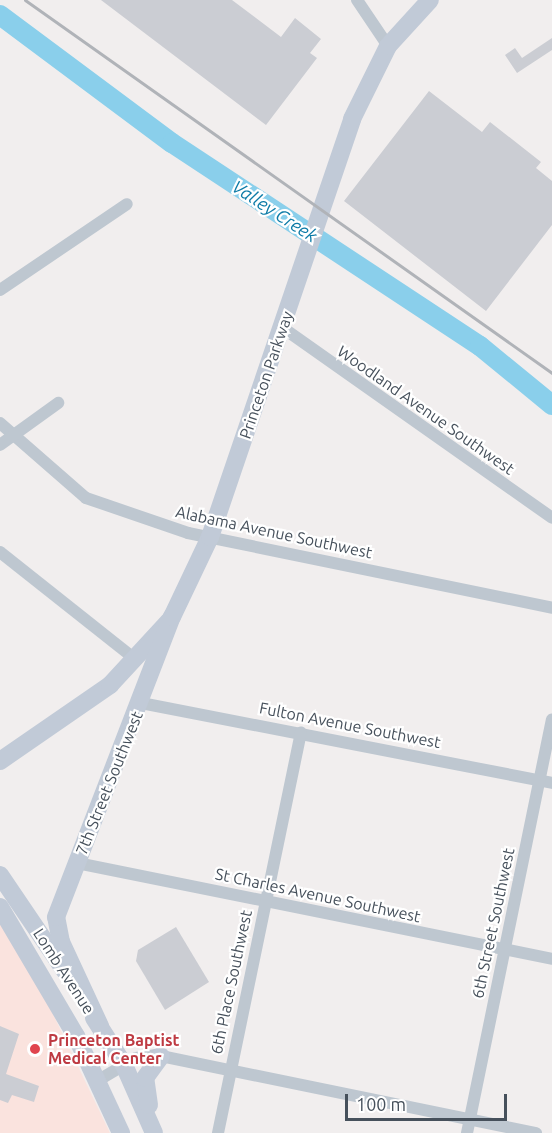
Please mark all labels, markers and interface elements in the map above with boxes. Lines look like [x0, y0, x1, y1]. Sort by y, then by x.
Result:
water label: Valley Creek [228, 175, 322, 247]
street label: Princeton Parkway [235, 309, 297, 441]
street label: Woodland Avenue Southwest [334, 341, 518, 479]
street label: Alabama Avenue Southwest [174, 502, 374, 562]
street label: Fulton Avenue Southwest [258, 698, 442, 752]
street label: 7th Street Southwest [71, 708, 147, 858]
street label: 6th Street Southwest [468, 846, 518, 1000]
street label: St Charles Avenue Southwest [214, 864, 422, 926]
street label: 6th Place Southwest [206, 908, 256, 1056]
street label: Lomb Avenue [29, 925, 99, 1017]
place label: Princeton Baptist Medical Center [48, 1030, 179, 1068]
marker: Princeton Baptist Medical Center [26, 1040, 44, 1058]
scale bar [348, 1082, 510, 1120]
text: 100 m [356, 1094, 406, 1114]

